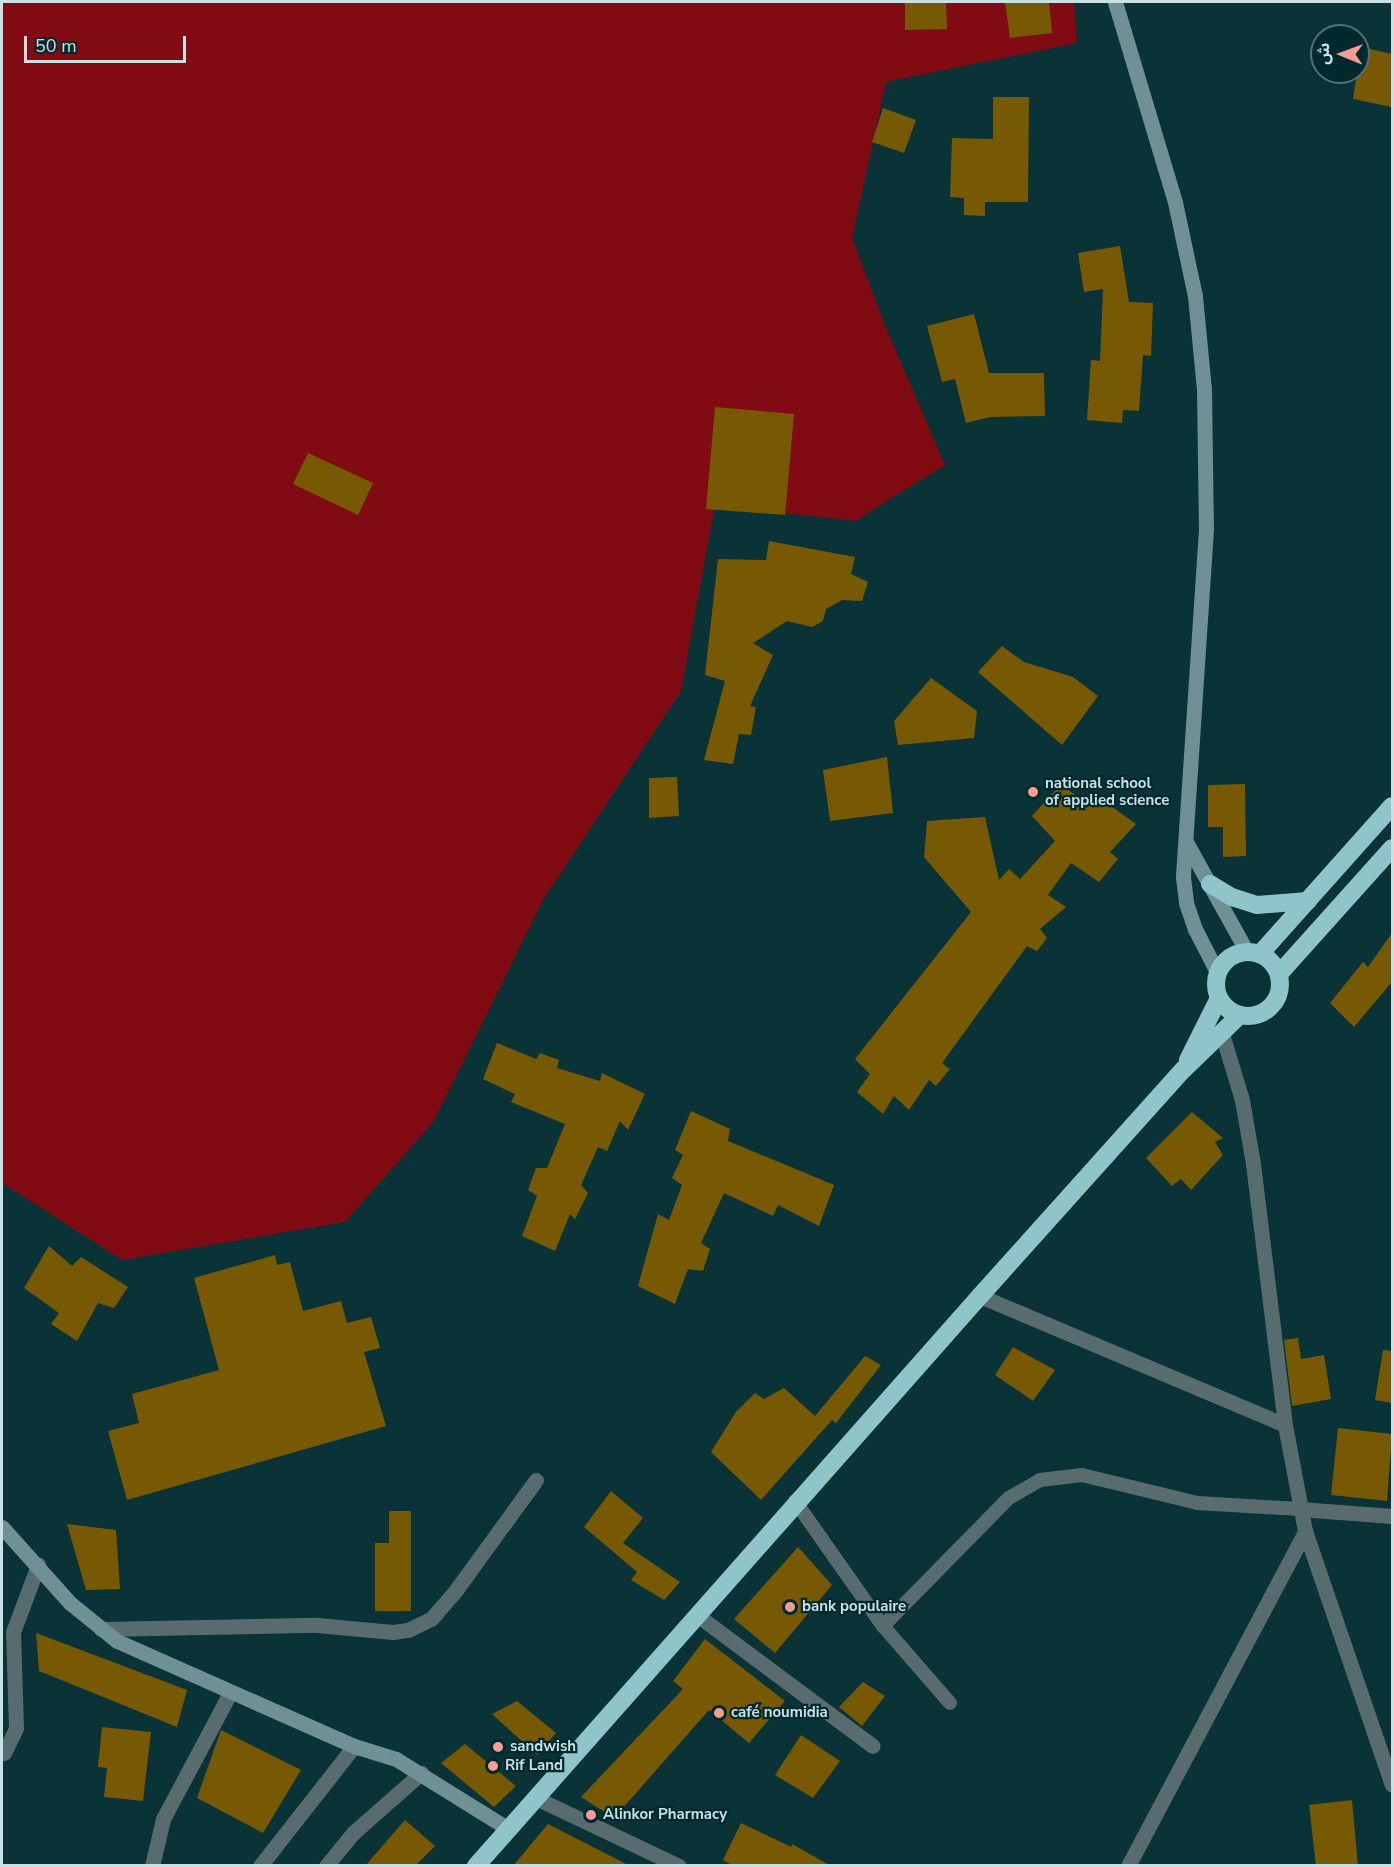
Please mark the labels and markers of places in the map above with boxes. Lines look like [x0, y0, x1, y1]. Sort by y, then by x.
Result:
place label: national school of applied science [1045, 774, 1169, 809]
marker: national school of applied science [1026, 785, 1040, 799]
place label: bank populaire [802, 1598, 906, 1616]
marker: bank populaire [783, 1600, 797, 1614]
place label: café noumidia [731, 1704, 828, 1722]
marker: café noumidia [712, 1706, 726, 1720]
place label: sandwish [510, 1738, 576, 1756]
marker: sandwish [491, 1740, 505, 1754]
place label: Rif Land [505, 1757, 563, 1775]
marker: Rif Land [486, 1759, 500, 1773]
place label: Alinkor Pharmacy [603, 1806, 727, 1824]
marker: Alinkor Pharmacy [584, 1808, 598, 1822]

